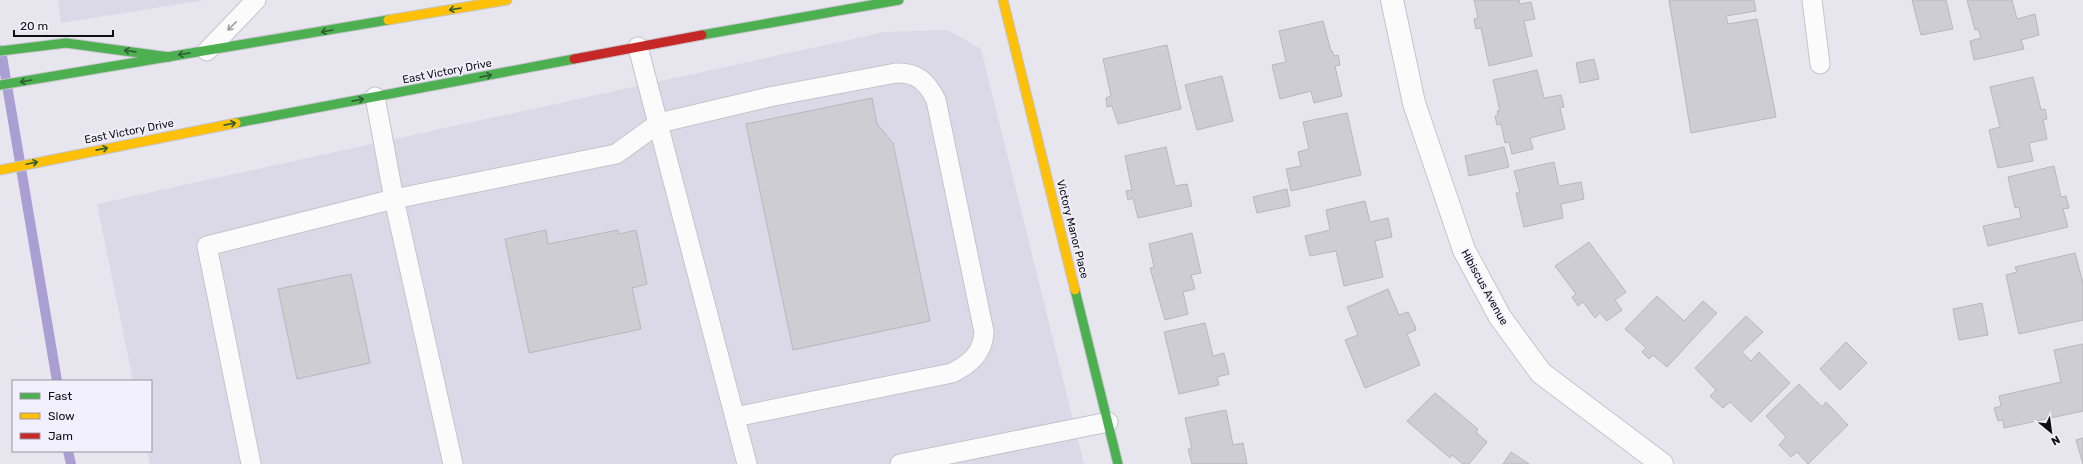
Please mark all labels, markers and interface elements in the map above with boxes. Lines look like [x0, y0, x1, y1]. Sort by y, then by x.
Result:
one-way arrow [449, 5, 462, 13]
scale bar [14, 12, 113, 38]
text: 20 m [20, 19, 48, 33]
one-way arrow [227, 21, 237, 31]
one-way arrow [320, 27, 333, 35]
one-way arrow [124, 48, 137, 55]
one-way arrow [178, 50, 191, 58]
street label: East Victory Drive [401, 56, 493, 87]
one-way arrow [479, 71, 492, 79]
one-way arrow [20, 77, 33, 85]
one-way arrow [351, 96, 364, 104]
street label: East Victory Drive [83, 116, 175, 147]
one-way arrow [223, 120, 236, 128]
one-way arrow [96, 144, 109, 152]
one-way arrow [25, 158, 38, 166]
street label: Victory Manor Place [1054, 178, 1091, 280]
street label: Hibiscus Avenue [1458, 247, 1511, 327]
legend [12, 380, 152, 452]
text: Fast [48, 389, 72, 403]
text: Slow [48, 409, 75, 423]
north arrow [2031, 412, 2071, 452]
text: Jam [48, 429, 73, 443]
text: N [2049, 433, 2062, 448]

